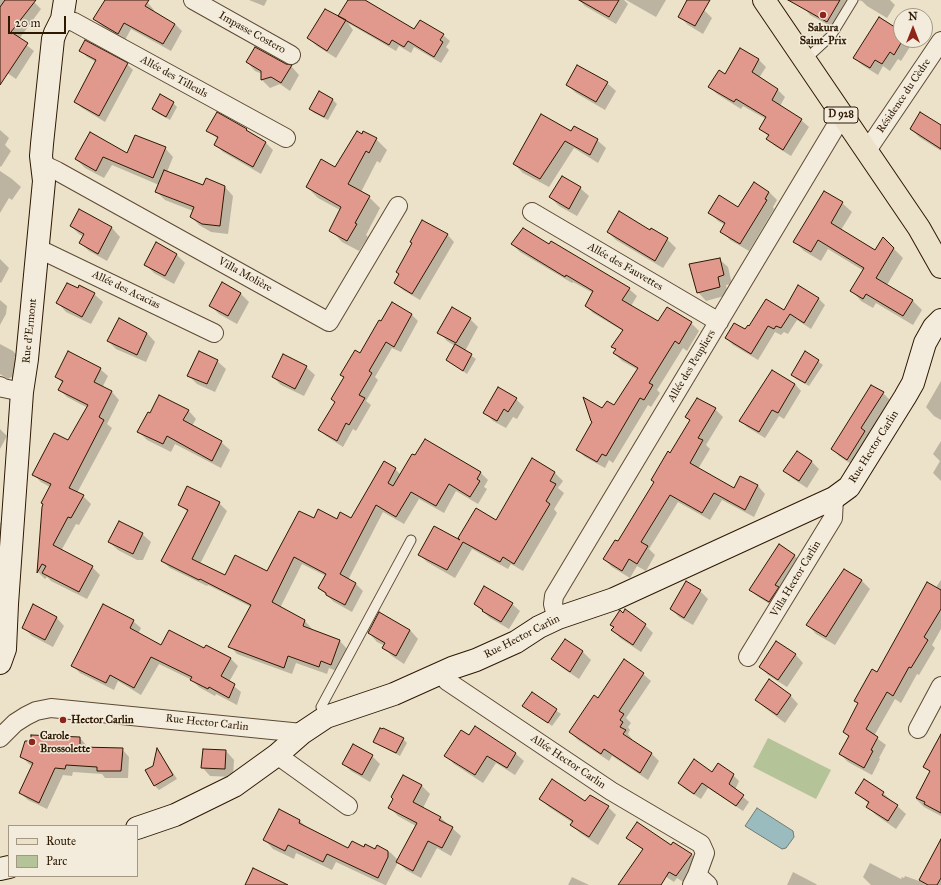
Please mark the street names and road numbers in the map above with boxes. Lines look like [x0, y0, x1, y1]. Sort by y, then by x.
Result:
street label: Impasse Costero [216, 9, 288, 57]
street label: Allée des Tilleuls [138, 53, 210, 101]
street label: Résidence du Cèdre [874, 56, 934, 136]
road number: D 928 [824, 107, 858, 123]
street label: Allée des Fauvettes [585, 240, 665, 294]
street label: Villa Molière [216, 255, 274, 295]
street label: Allée des Acacias [90, 268, 162, 312]
street label: Rue d'Ermont [20, 298, 40, 364]
street label: Allée des Peupliers [665, 327, 719, 405]
street label: Rue Hector Carlin [846, 408, 902, 486]
street label: Villa Hector Carlin [768, 539, 824, 619]
street label: Rue Hector Carlin [482, 612, 562, 662]
street label: Rue Hector Carlin [165, 712, 249, 734]
street label: Allée Hector Carlin [528, 732, 608, 792]

